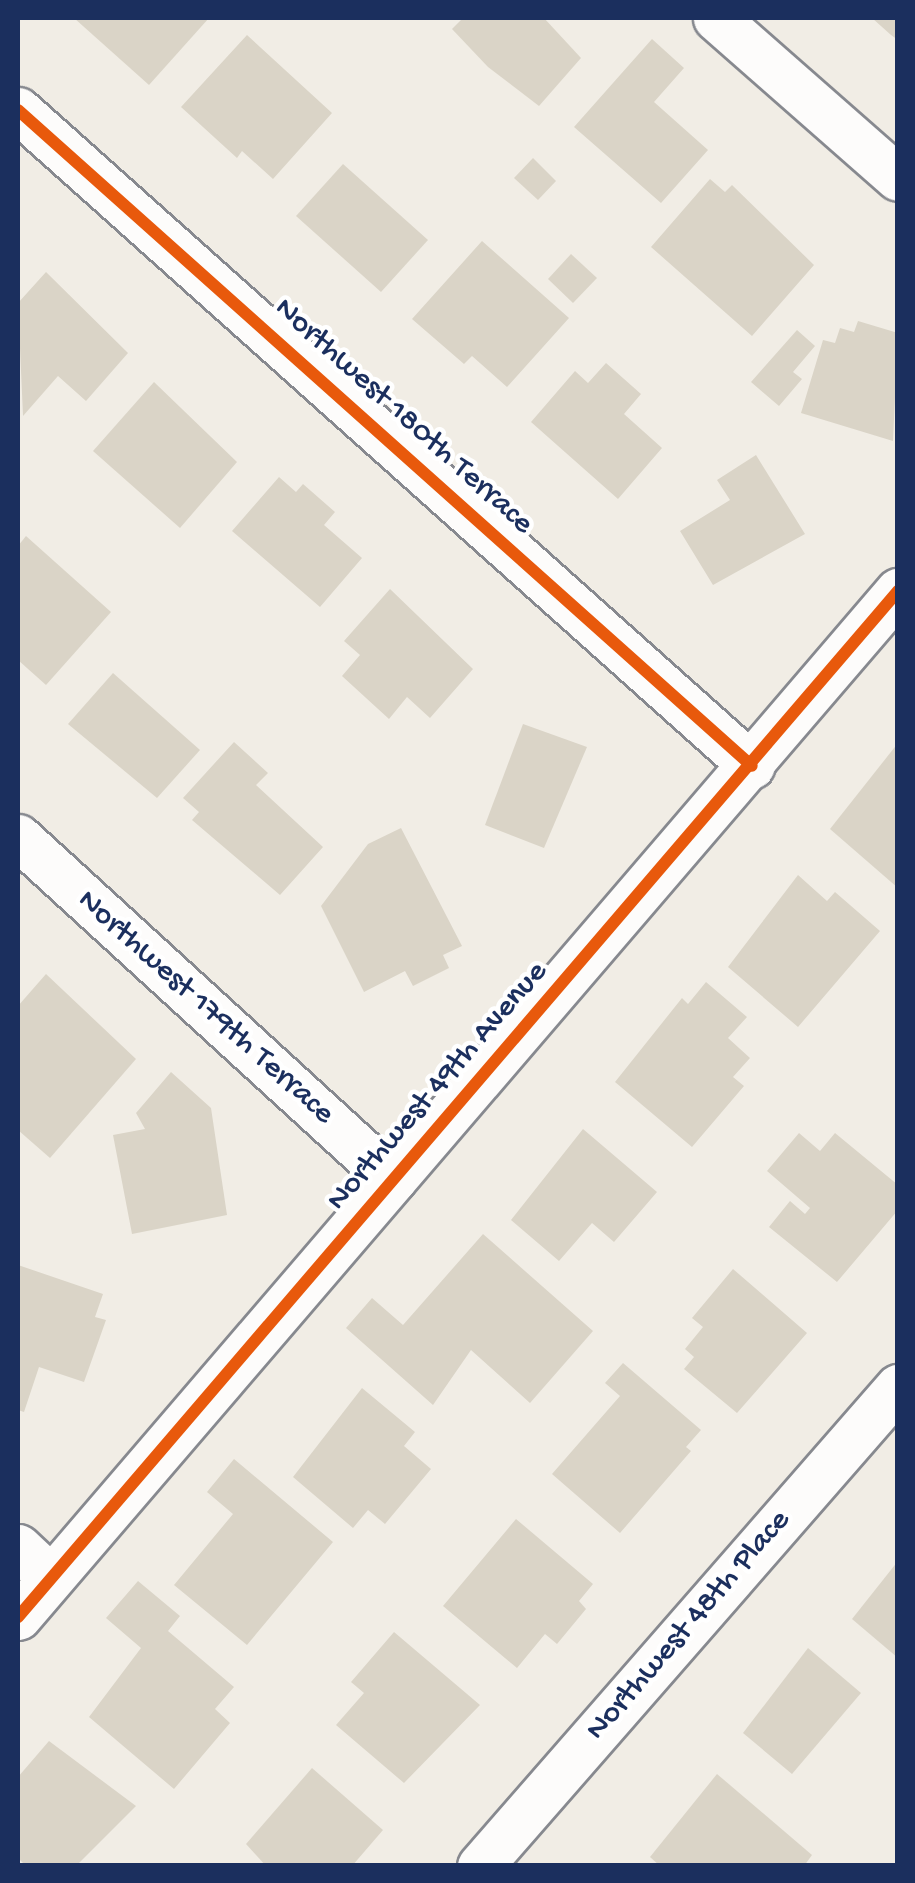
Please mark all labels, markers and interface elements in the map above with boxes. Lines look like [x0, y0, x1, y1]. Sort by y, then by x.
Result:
street label: Northwest 180th Terrace [265, 290, 541, 544]
street label: Northwest 179th Terrace [68, 882, 342, 1134]
street label: Northwest 49th Avenue [319, 954, 557, 1220]
street label: Northwest 48th Place [578, 1503, 800, 1749]

